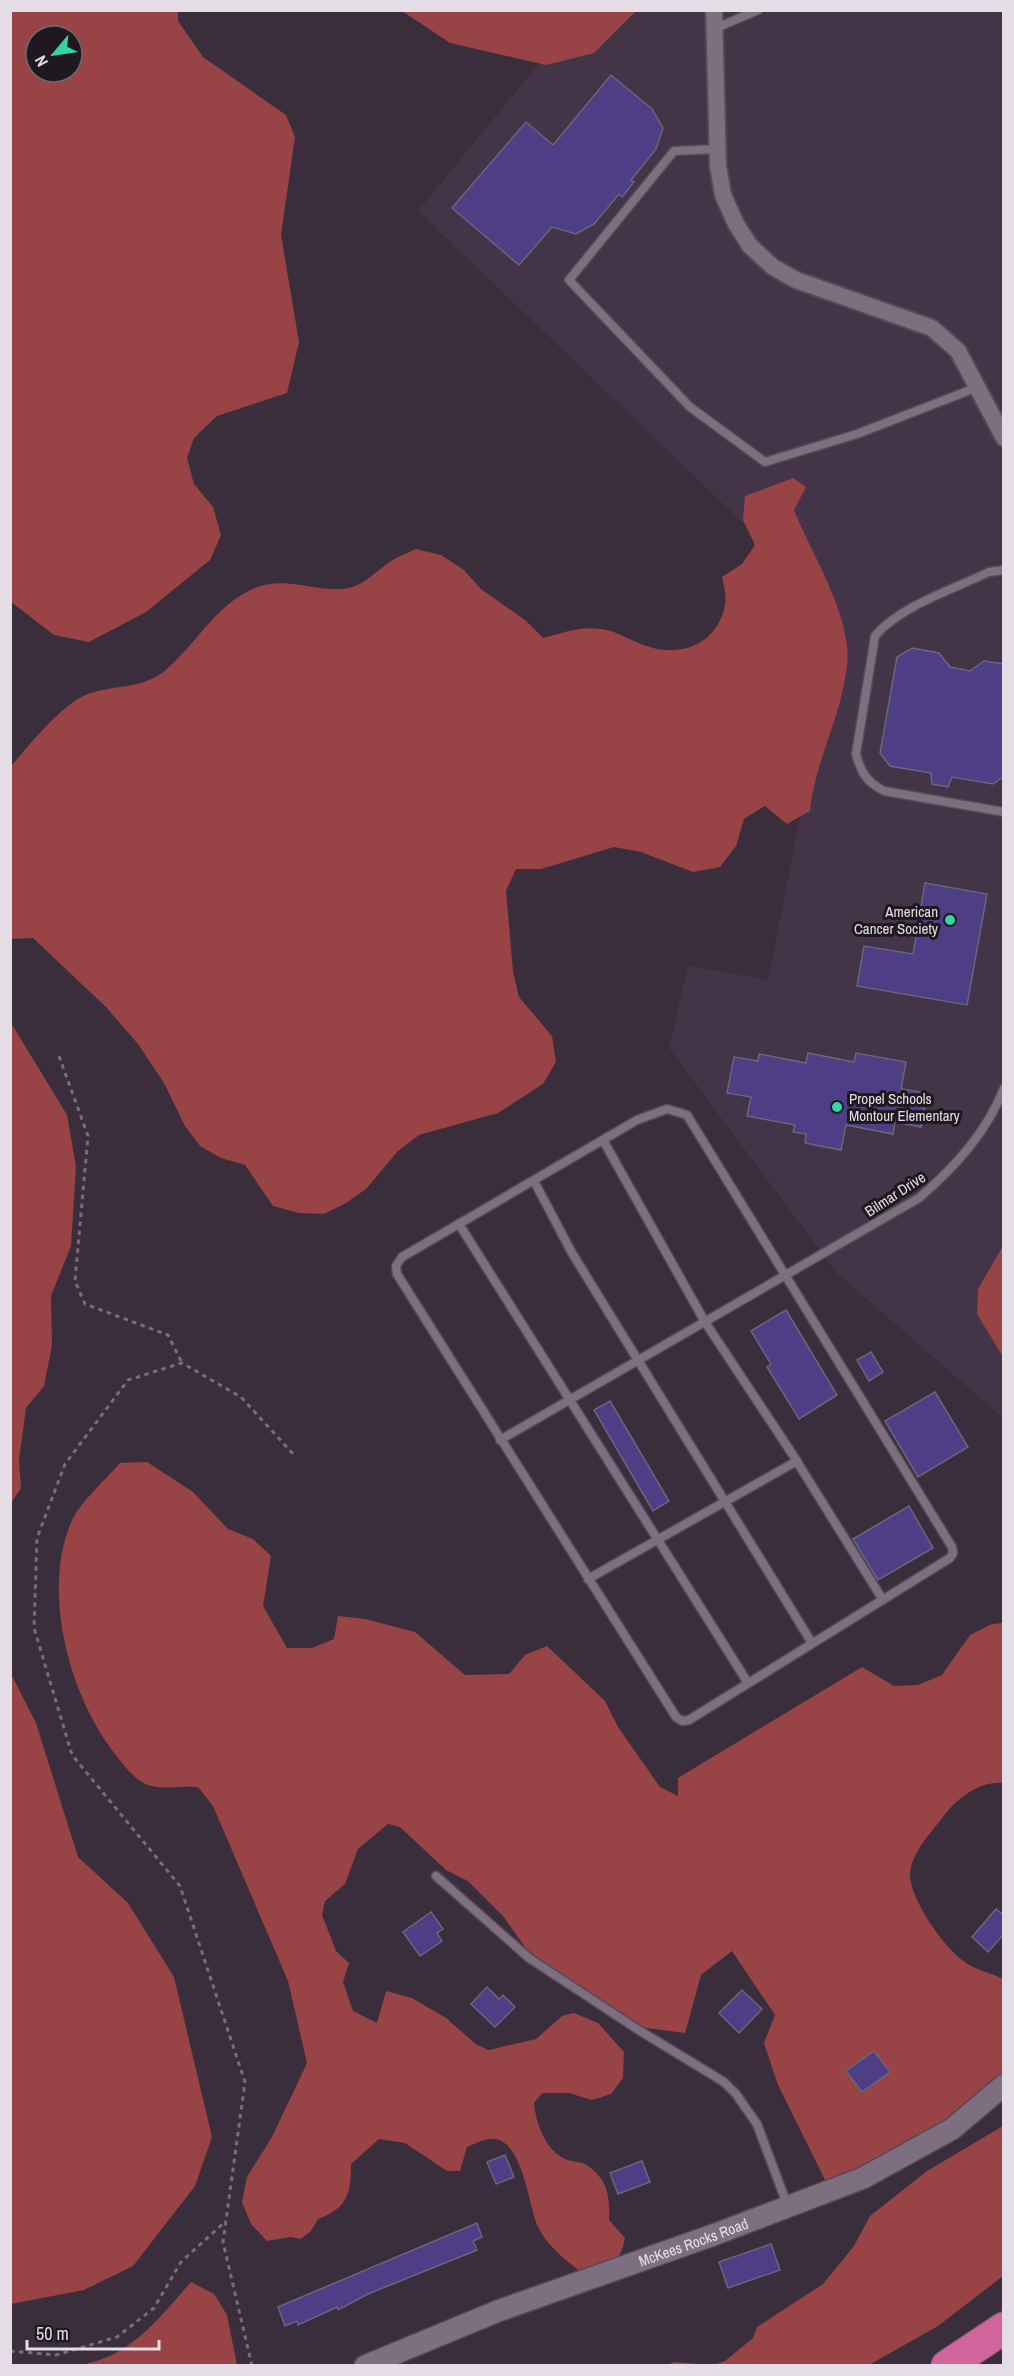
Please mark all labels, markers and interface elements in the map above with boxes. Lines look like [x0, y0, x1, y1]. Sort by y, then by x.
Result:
north arrow [24, 24, 84, 84]
text: N [29, 52, 53, 71]
place label: American Cancer Society [854, 901, 939, 939]
marker: American Cancer Society [943, 913, 957, 927]
place label: Propel Schools Montour Elementary [849, 1088, 961, 1126]
marker: Propel Schools Montour Elementary [830, 1100, 844, 1114]
street label: Bilmar Drive [861, 1166, 930, 1221]
street label: McKees Rocks Road [636, 2212, 751, 2271]
scale bar [27, 2313, 159, 2351]
text: 50 m [36, 2321, 69, 2346]

